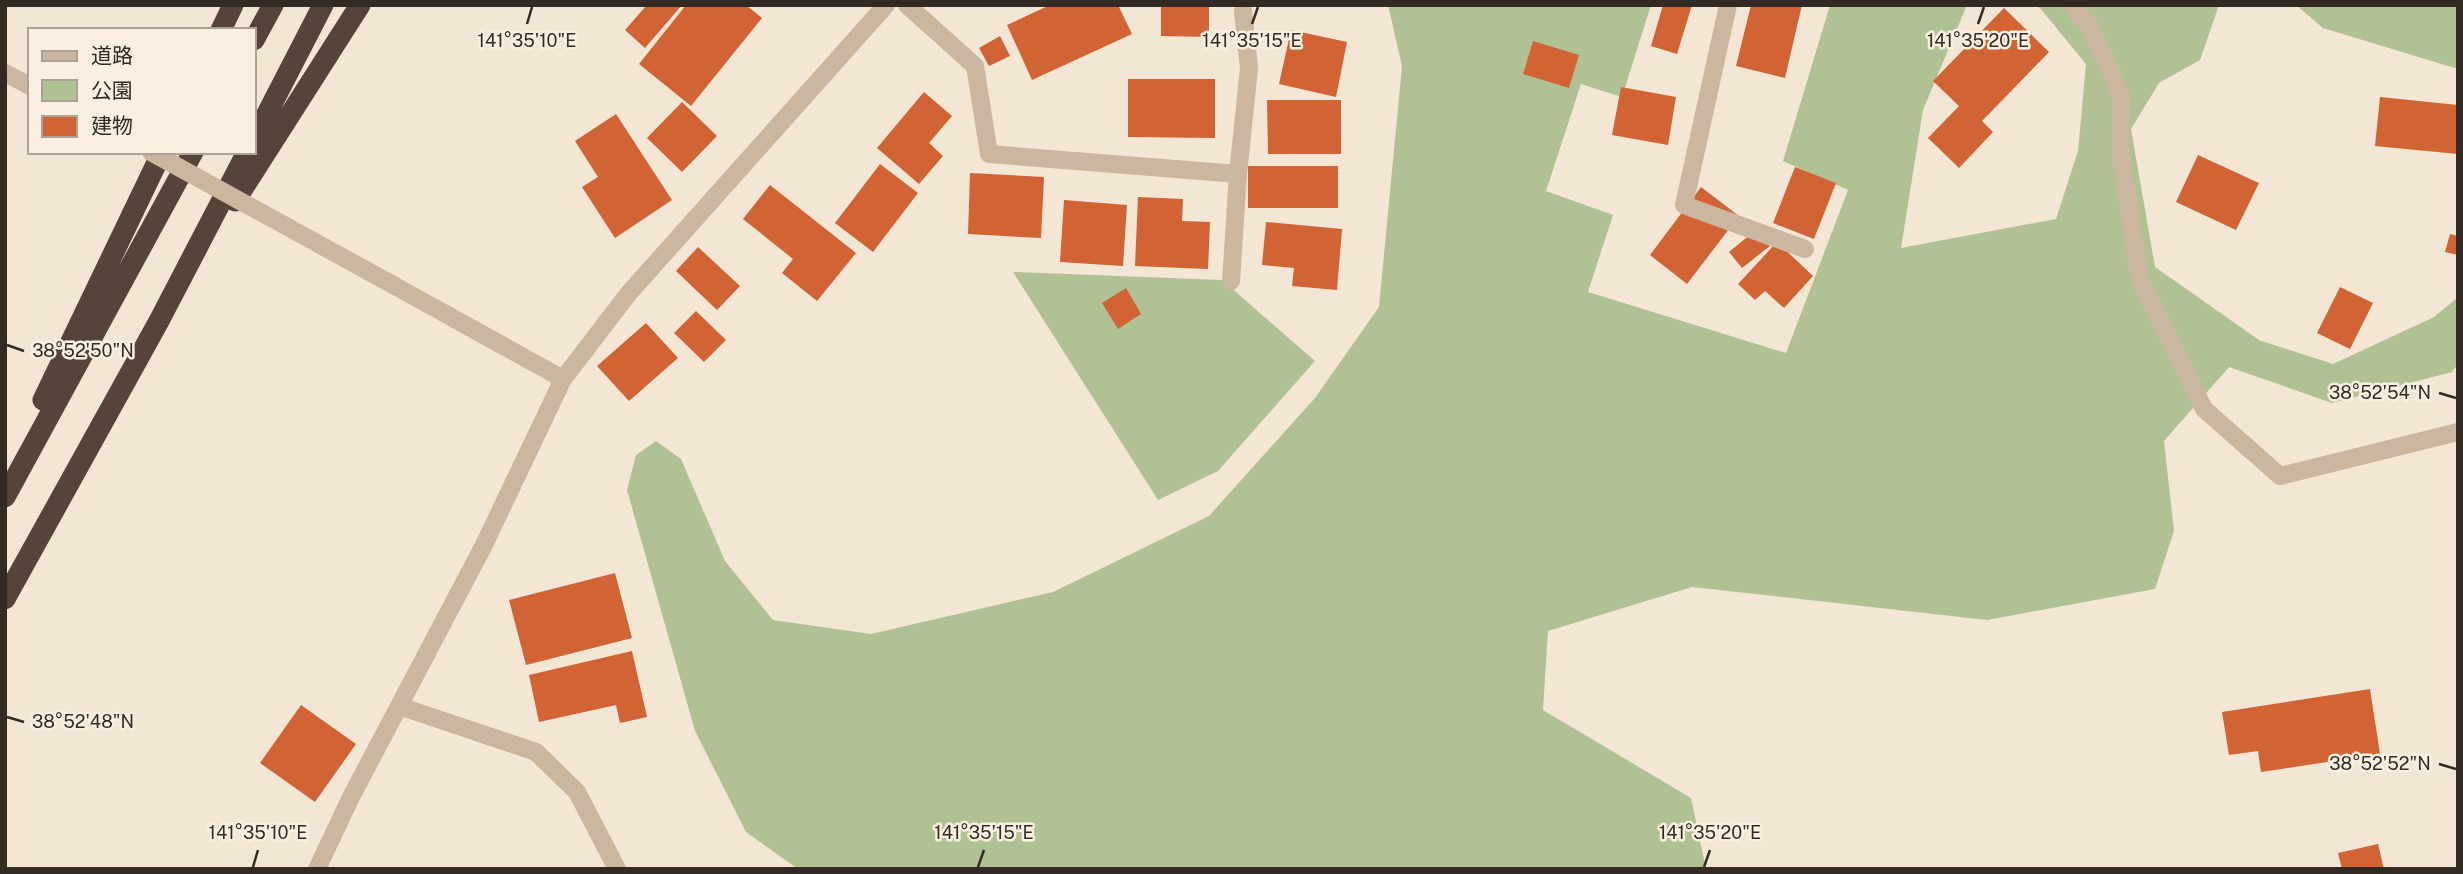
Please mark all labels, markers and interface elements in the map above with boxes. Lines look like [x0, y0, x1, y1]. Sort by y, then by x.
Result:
legend [28, 28, 256, 154]
text: 141°35'10"E [478, 30, 576, 51]
text: 141°35'15"E [1202, 30, 1302, 51]
text: 141°35'20"E [1927, 30, 2029, 51]
text: 道路 [91, 43, 133, 68]
text: 公園 [91, 78, 133, 103]
text: 建物 [91, 113, 133, 138]
text: 38°52'50"N [32, 340, 134, 361]
text: 38°52'54"N [2329, 382, 2431, 403]
text: 38°52'48"N [32, 711, 134, 732]
text: 38°52'52"N [2329, 753, 2431, 774]
text: 141°35'10"E [209, 822, 307, 843]
text: 141°35'15"E [934, 822, 1034, 843]
text: 141°35'20"E [1659, 822, 1761, 843]

